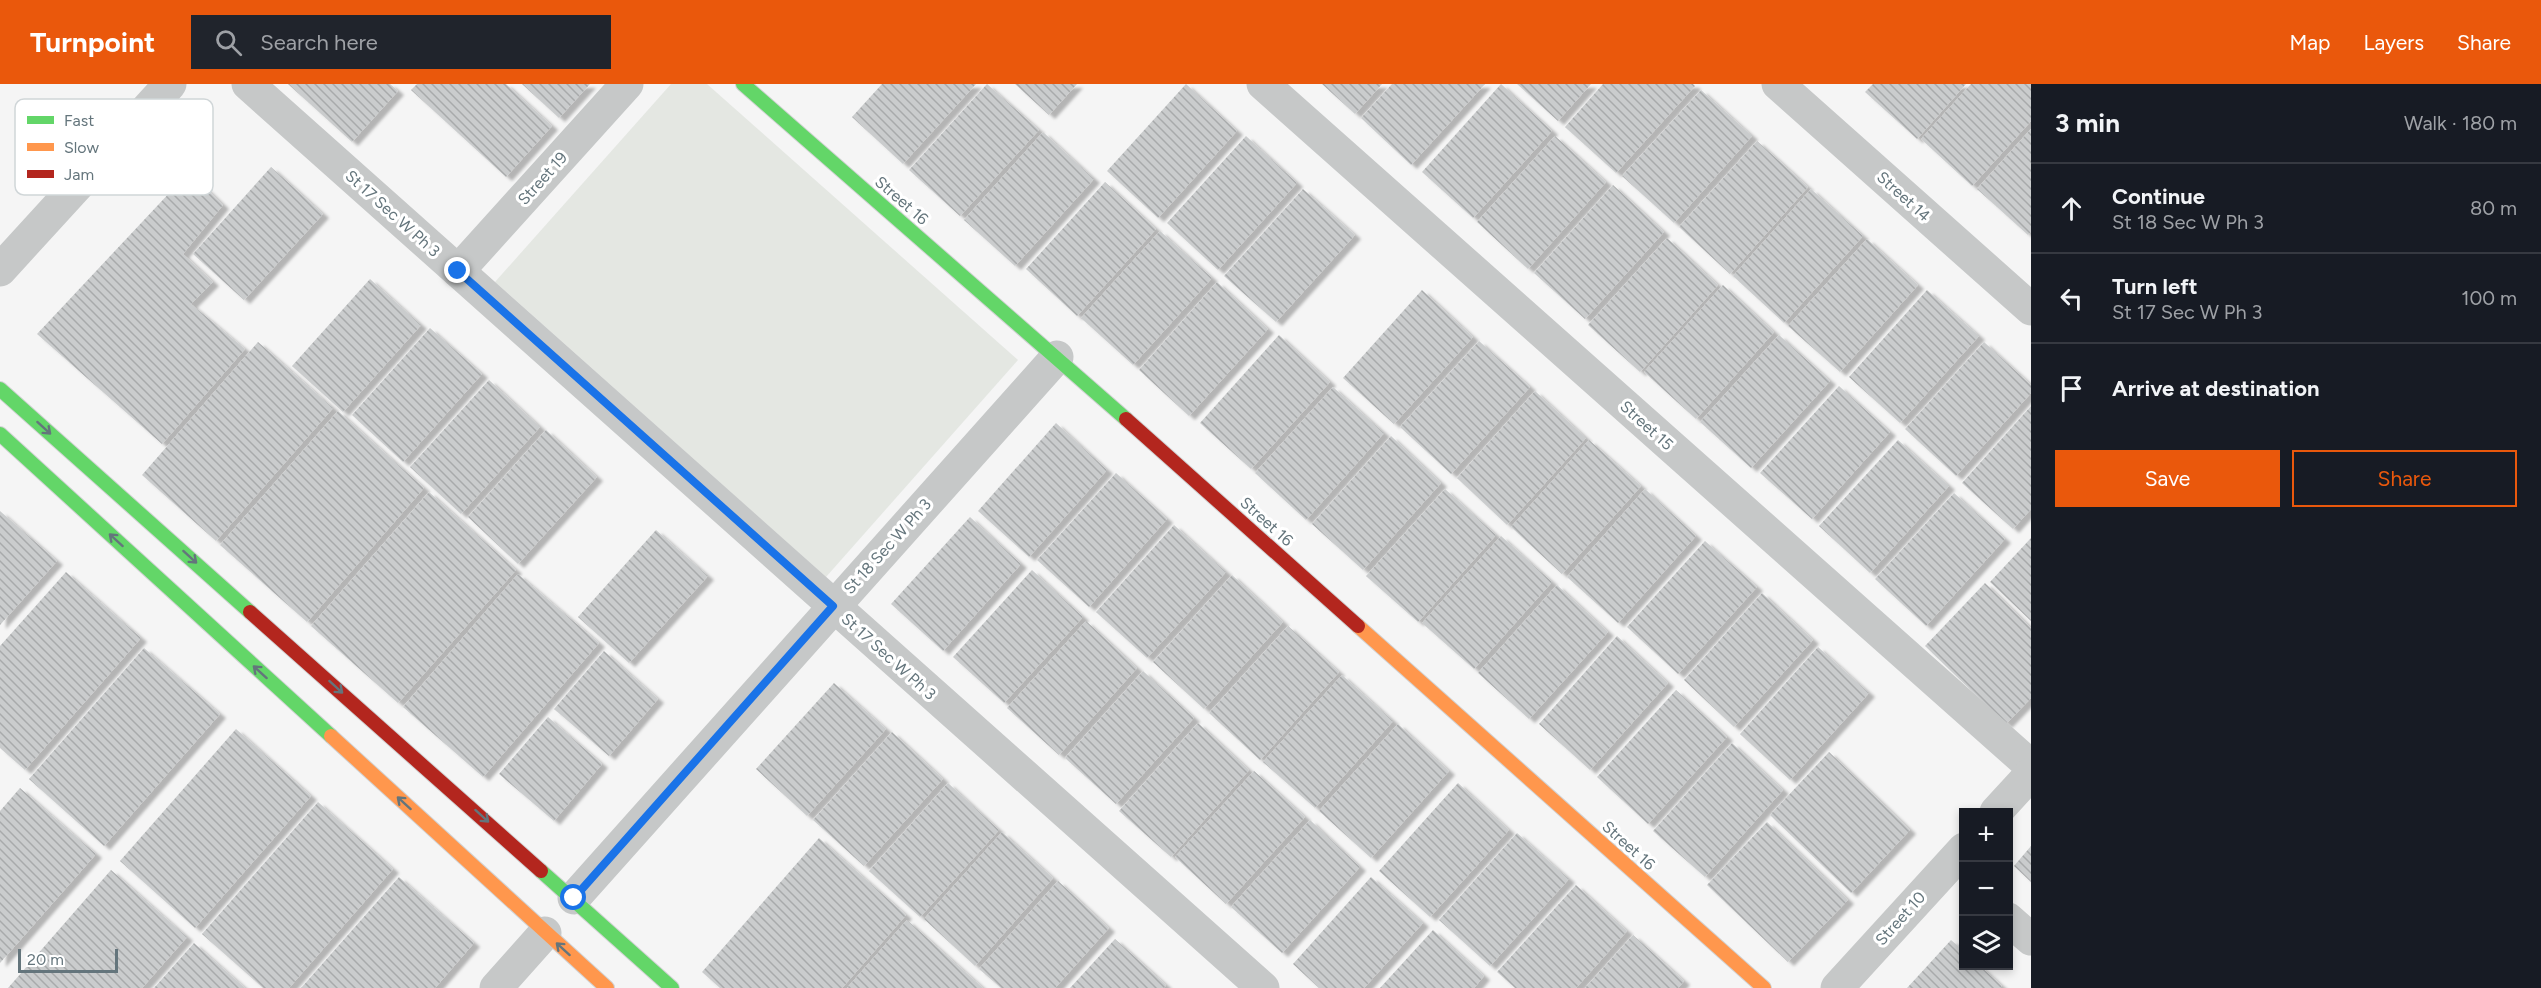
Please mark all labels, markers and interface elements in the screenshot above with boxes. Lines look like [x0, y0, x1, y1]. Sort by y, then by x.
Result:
search box [191, 15, 611, 69]
text: Turnpoint [30, 25, 155, 59]
icon: search [212, 26, 245, 59]
text: Search here [260, 29, 378, 56]
text: Map [2290, 30, 2330, 55]
text: Layers [2363, 30, 2424, 55]
text: Share [2457, 30, 2511, 55]
legend [15, 99, 213, 195]
text: 3 min [2055, 107, 2120, 139]
text: Fast [64, 111, 94, 130]
text: Walk · 180 m [2404, 111, 2517, 135]
text: Slow [64, 138, 99, 157]
street label: Street 19 [514, 148, 571, 209]
text: Jam [64, 165, 94, 184]
street label: St 17 Sec W Ph 3 [342, 166, 444, 261]
street label: Street 14 [1873, 167, 1934, 225]
street label: Street 16 [871, 172, 932, 229]
text: Continue [2112, 183, 2205, 210]
icon: ahead [2055, 192, 2088, 225]
text: 80 m [2470, 196, 2517, 220]
text: St 18 Sec W Ph 3 [2112, 210, 2264, 234]
route end [444, 257, 470, 283]
text: Turn left [2112, 273, 2198, 300]
icon: left [2055, 282, 2088, 315]
text: 100 m [2461, 286, 2517, 310]
text: St 17 Sec W Ph 3 [2112, 300, 2262, 324]
icon: arrive [2055, 372, 2088, 405]
text: Arrive at destination [2112, 375, 2320, 402]
street label: Street 15 [1616, 397, 1677, 454]
one-way arrow [36, 421, 51, 435]
button: Save [2055, 450, 2280, 507]
button: Share [2292, 450, 2517, 507]
street label: Street 16 [1236, 493, 1297, 550]
street label: St 18 Sec W Ph 3 [840, 495, 935, 598]
one-way arrow [109, 533, 124, 547]
one-way arrow [182, 550, 197, 564]
street label: St 17 Sec W Ph 3 [838, 609, 940, 704]
one-way arrow [253, 665, 268, 679]
one-way arrow [328, 680, 343, 694]
one-way arrow [396, 796, 411, 810]
map controls [1959, 808, 2013, 970]
button: + [1959, 808, 2013, 862]
one-way arrow [474, 809, 489, 823]
street label: Street 16 [1598, 817, 1659, 874]
button: − [1959, 862, 2013, 916]
route start [560, 884, 586, 910]
street label: Street 10 [1871, 888, 1929, 949]
button: layers [1959, 916, 2013, 970]
one-way arrow [556, 942, 571, 956]
scale bar [18, 946, 118, 974]
text: 20 m [27, 950, 64, 969]

